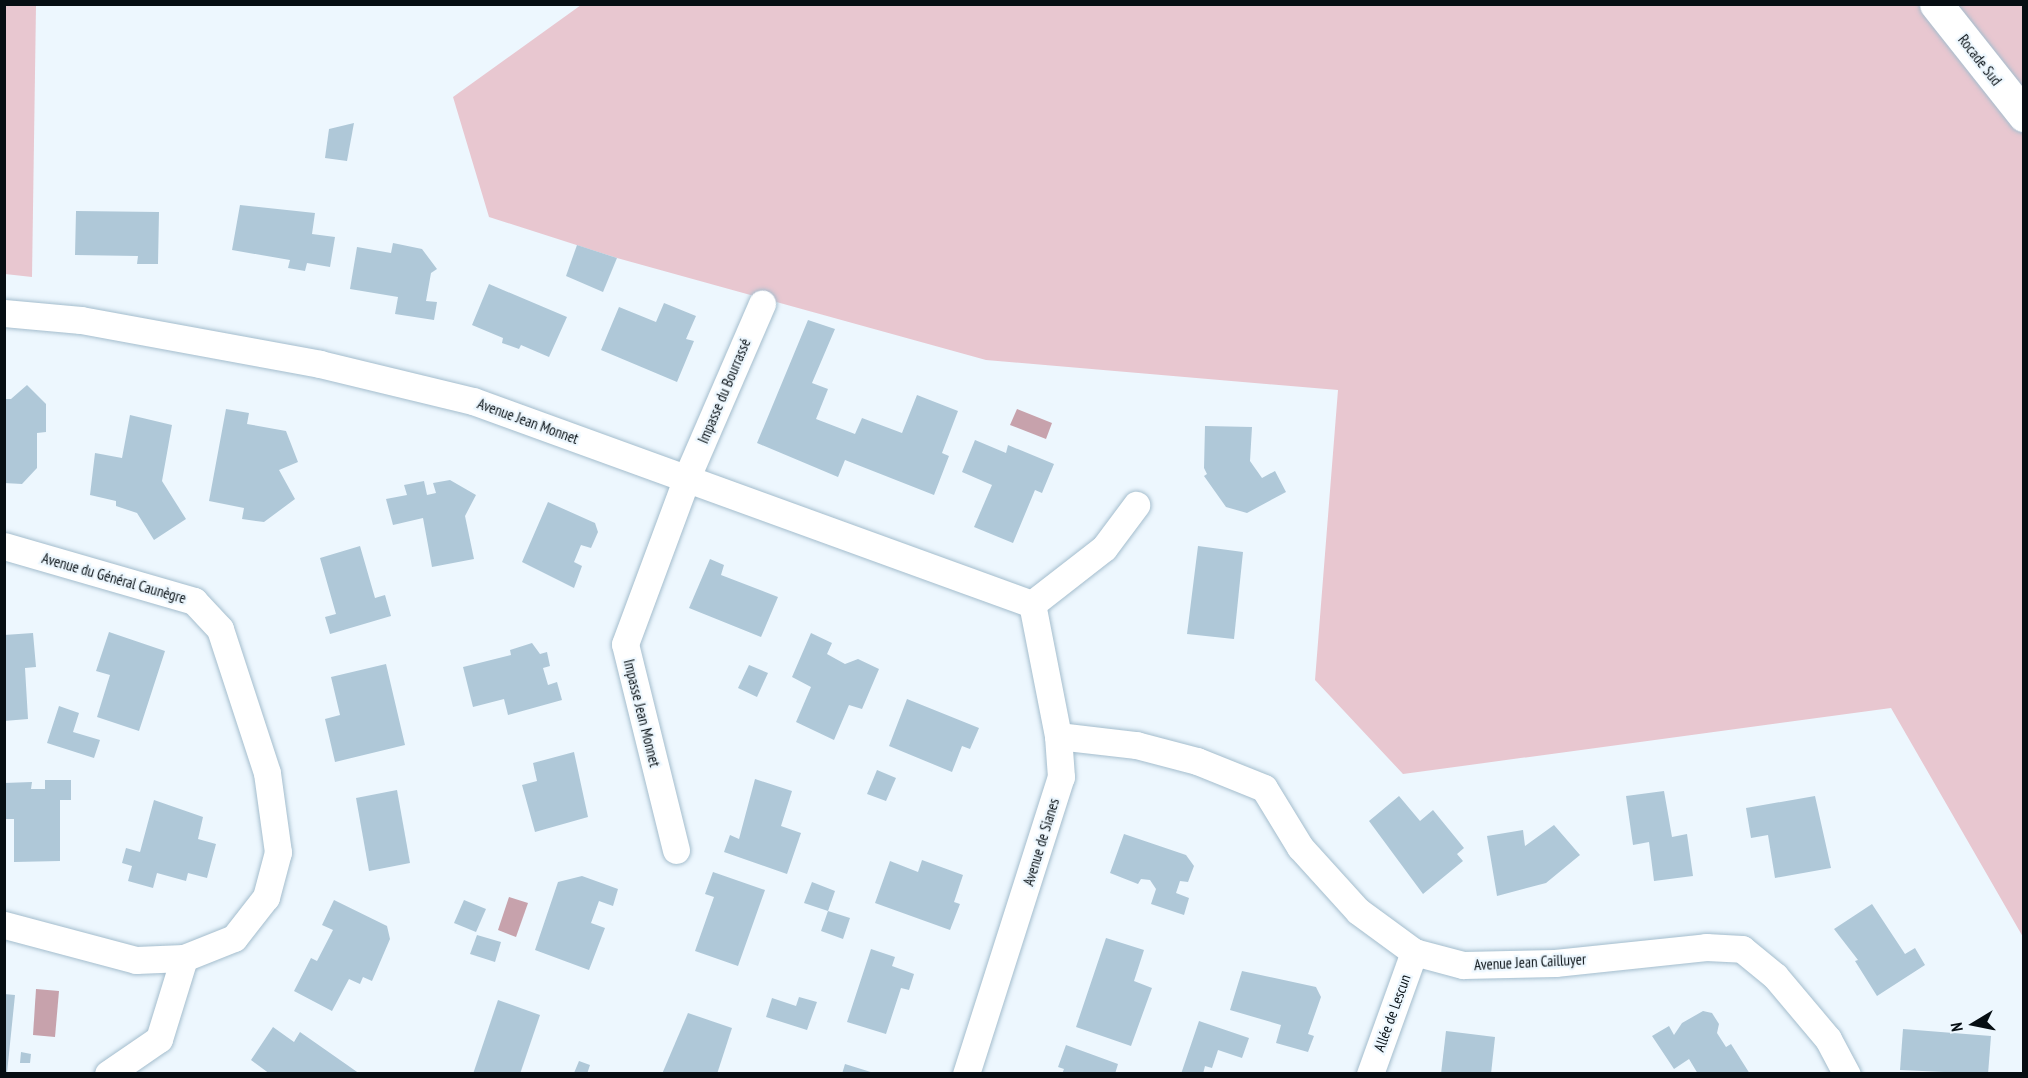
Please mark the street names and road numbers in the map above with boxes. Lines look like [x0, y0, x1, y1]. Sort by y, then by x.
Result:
street label: Rocade Sud [1955, 31, 2005, 89]
street label: Impasse du Bourrassé [694, 336, 754, 446]
street label: Avenue Jean Monnet [475, 394, 581, 448]
street label: Avenue du Général Caunègre [40, 549, 188, 607]
street label: Impasse Jean Monnet [620, 657, 664, 769]
street label: Avenue de Sianes [1019, 796, 1063, 888]
street label: Avenue Jean Cailluyer [1474, 950, 1586, 974]
street label: Allée de Lescun [1370, 972, 1414, 1054]

